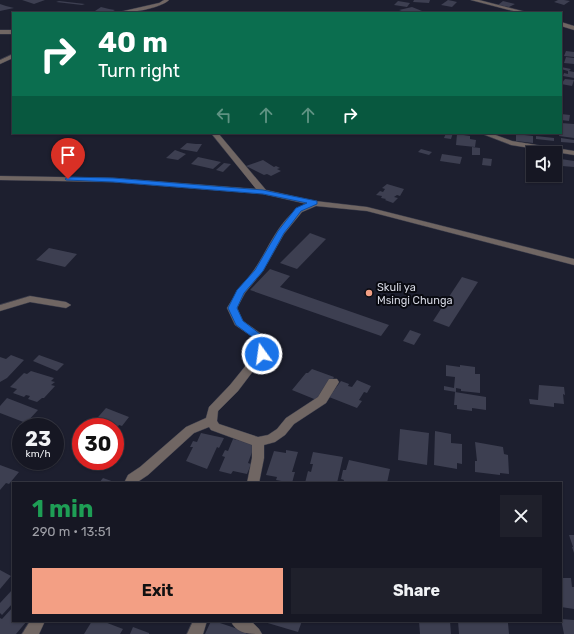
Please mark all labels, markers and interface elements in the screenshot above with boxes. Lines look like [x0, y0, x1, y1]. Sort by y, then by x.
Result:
text: 40 m [98, 26, 168, 59]
icon: right [32, 28, 84, 80]
text: Turn right [98, 60, 180, 82]
icon: left [213, 104, 235, 126]
icon: ahead [255, 104, 277, 126]
icon: ahead [297, 104, 319, 126]
icon: right [339, 104, 361, 126]
pin [51, 138, 85, 179]
icon: arrive [57, 144, 79, 166]
map controls [526, 146, 562, 182]
button: sound [526, 146, 562, 182]
place label: Skuli ya Msingi Chunga [377, 281, 453, 307]
marker: Skuli ya Msingi Chunga [364, 288, 374, 298]
position arrow [241, 333, 283, 375]
speed limit sign: 30 [72, 418, 124, 470]
text: 23 [25, 427, 51, 451]
text: km/h [26, 448, 50, 460]
text: 1 min [32, 495, 93, 523]
button: close [500, 495, 542, 537]
text: 290 m · 13:51 [32, 524, 111, 539]
button: Exit [32, 568, 283, 614]
button: Share [291, 568, 542, 614]

